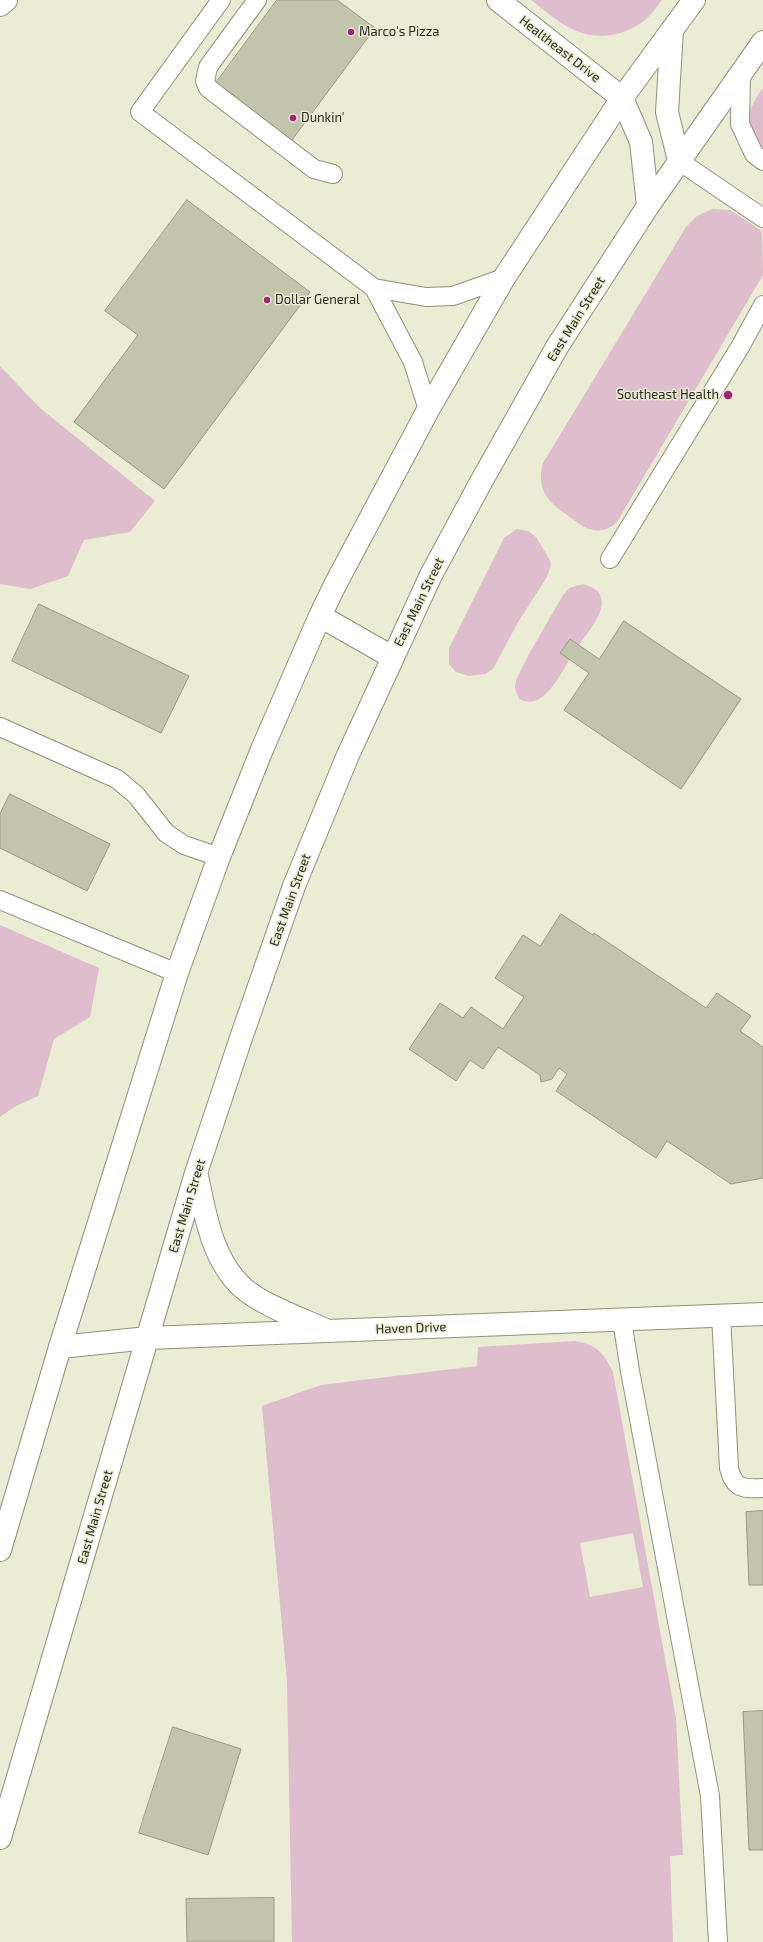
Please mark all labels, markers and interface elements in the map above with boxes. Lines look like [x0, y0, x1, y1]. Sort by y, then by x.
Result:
street label: Healtheast Drive [516, 13, 604, 85]
place label: Marco's Pizza [359, 24, 439, 40]
marker: Marco's Pizza [346, 27, 356, 37]
place label: Dunkin' [301, 110, 345, 126]
marker: Dunkin' [288, 113, 298, 123]
street label: East Main Street [544, 274, 608, 364]
place label: Dollar General [275, 292, 360, 308]
marker: Dollar General [262, 295, 272, 305]
place label: Southeast Health [617, 387, 719, 403]
marker: Southeast Health [722, 389, 734, 401]
street label: East Main Street [391, 555, 447, 649]
street label: East Main Street [266, 852, 314, 948]
street label: East Main Street [165, 1157, 209, 1255]
street label: Haven Drive [375, 1319, 447, 1337]
street label: East Main Street [74, 1468, 116, 1566]

